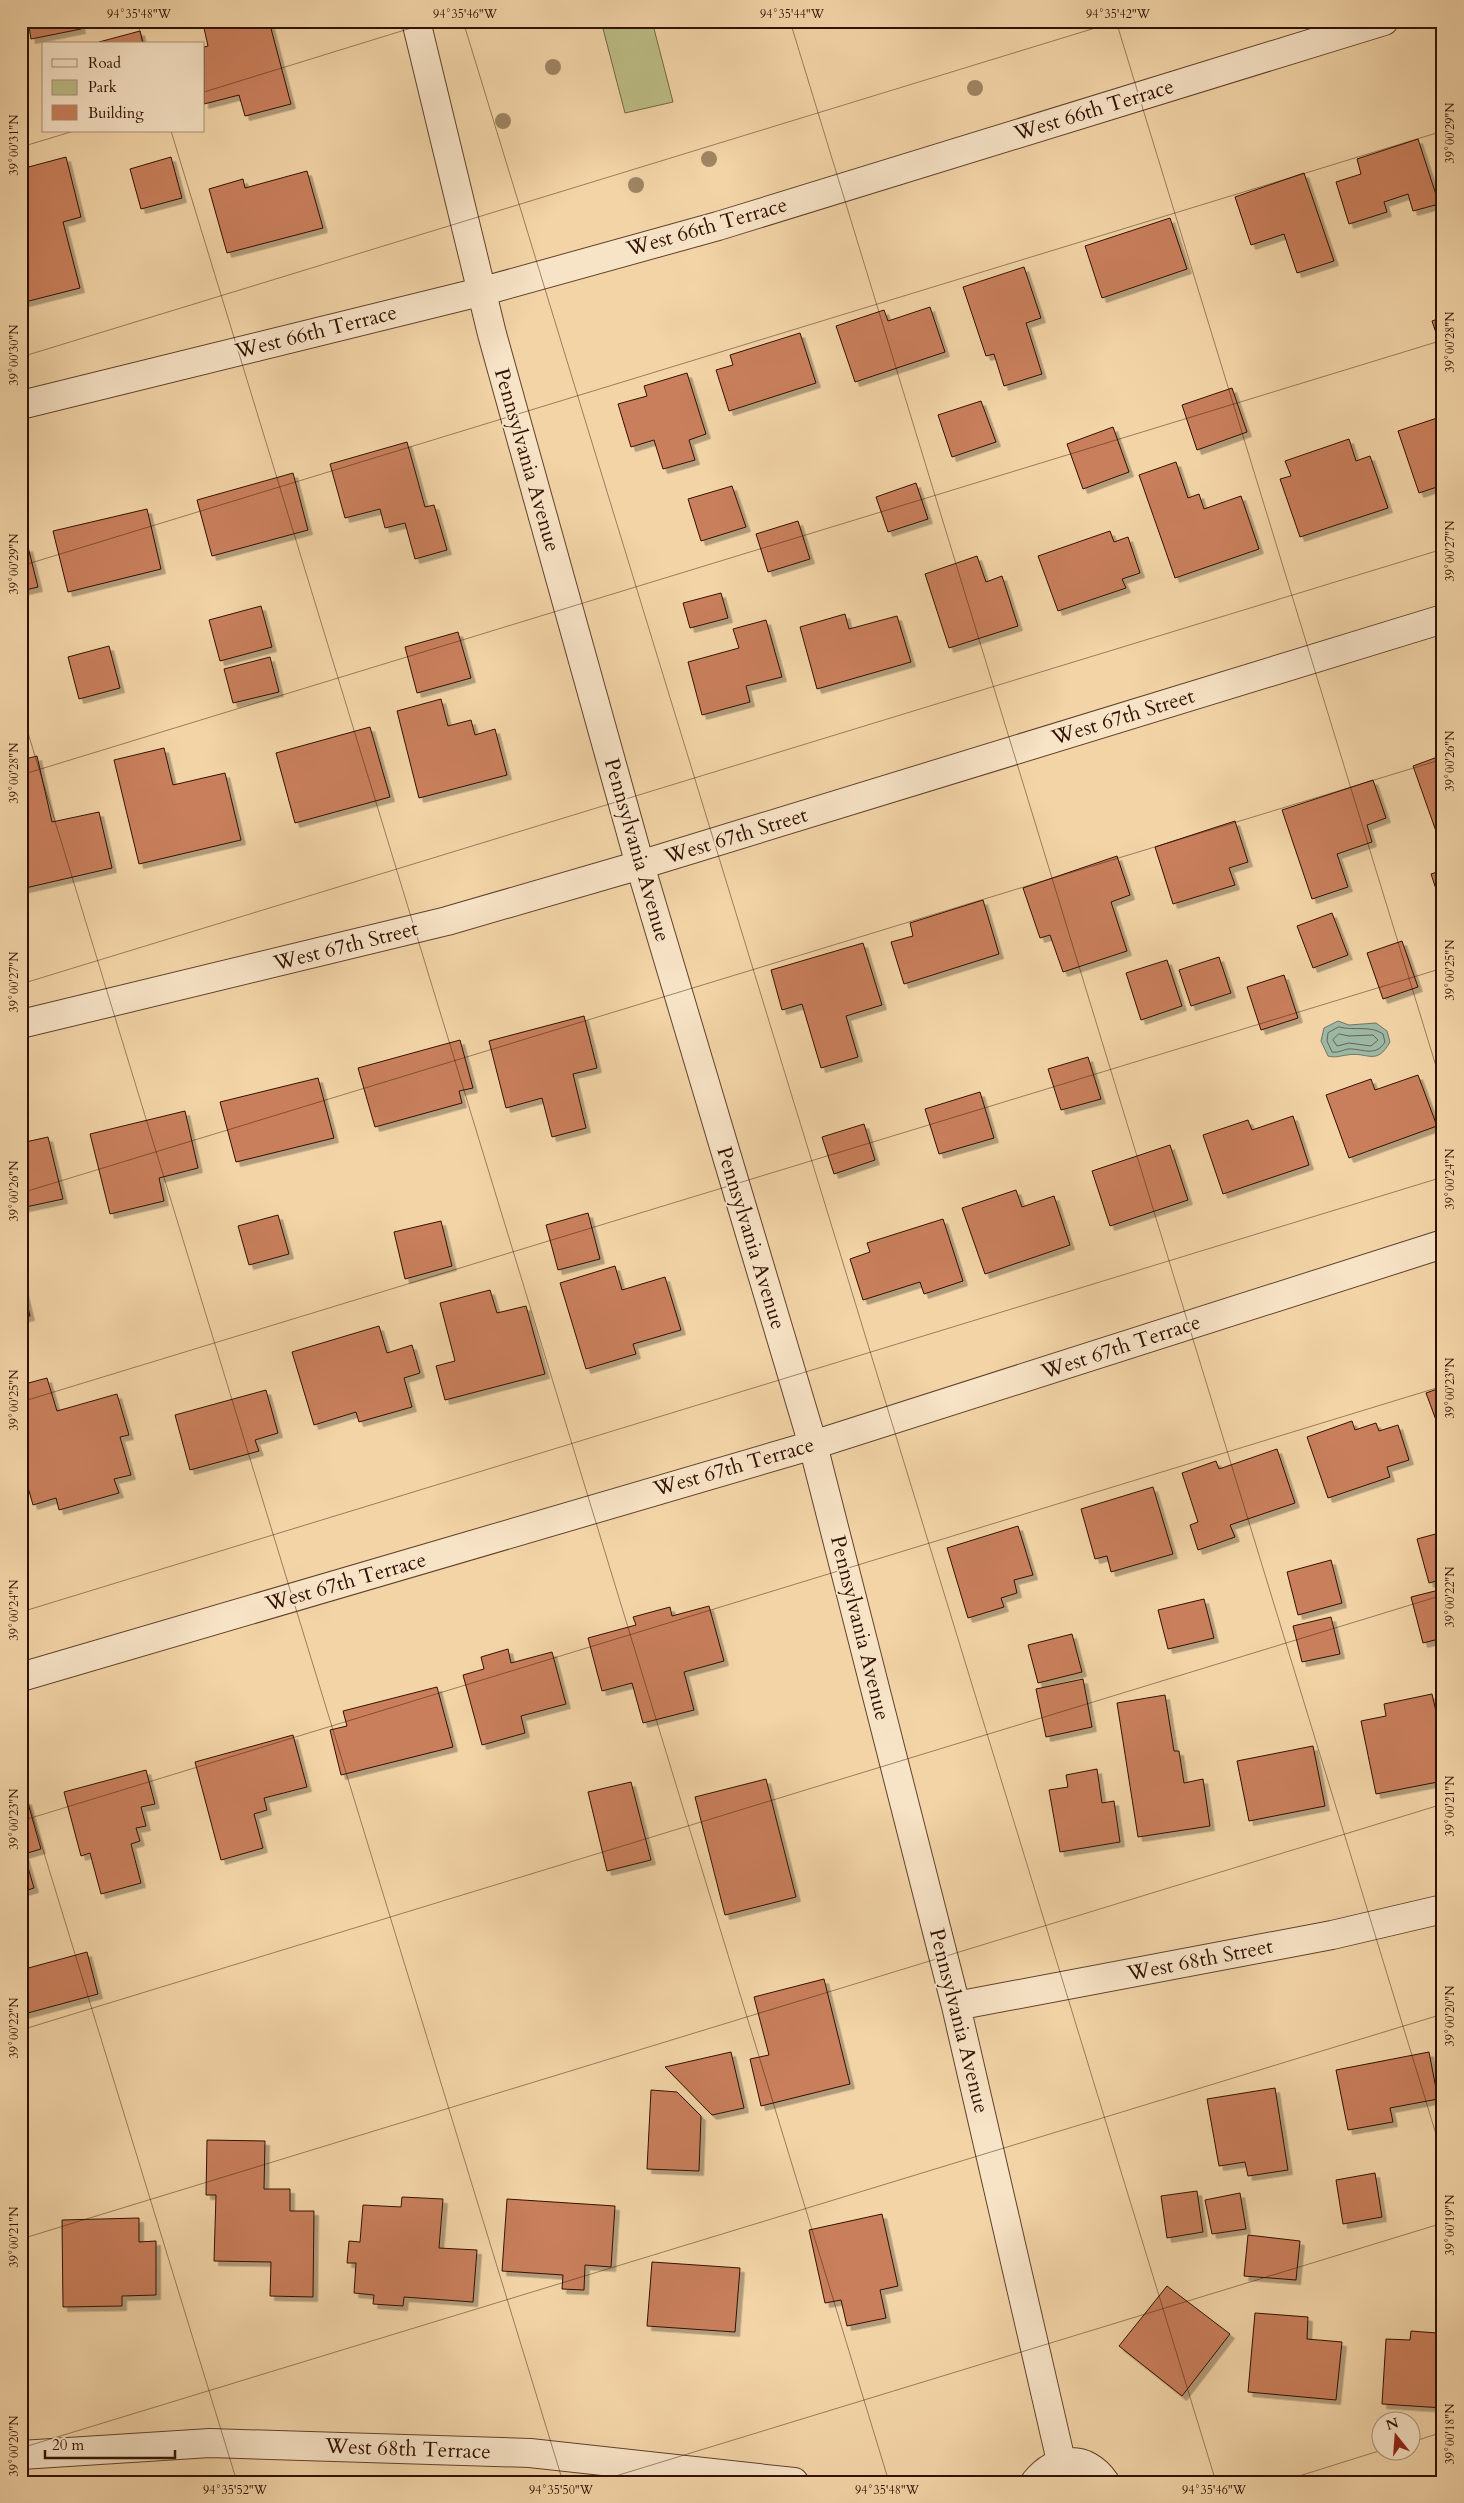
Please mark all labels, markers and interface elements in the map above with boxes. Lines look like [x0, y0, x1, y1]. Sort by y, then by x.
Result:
text: 94°35'48"W [107, 6, 172, 22]
text: 94°35'46"W [433, 6, 498, 22]
text: 94°35'44"W [760, 6, 825, 22]
text: 94°35'42"W [1086, 6, 1151, 22]
legend [42, 42, 205, 132]
text: Road [88, 53, 121, 73]
street label: West 66th Terrace [1010, 72, 1178, 148]
text: Park [88, 77, 117, 97]
text: 39°00'29"N [1442, 102, 1458, 163]
text: Building [88, 103, 144, 123]
text: 39°00'31"N [6, 114, 22, 175]
street label: West 66th Terrace [622, 190, 791, 264]
street label: West 66th Terrace [231, 298, 400, 366]
text: 39°00'28"N [1442, 311, 1458, 372]
text: 39°00'30"N [6, 324, 22, 385]
street label: Pennsylvania Avenue [487, 365, 567, 555]
text: 39°00'27"N [1442, 520, 1458, 581]
text: 39°00'29"N [6, 533, 22, 594]
street label: West 67th Street [1047, 681, 1198, 753]
text: 39°00'26"N [1442, 730, 1458, 791]
text: 39°00'28"N [6, 742, 22, 803]
street label: Pennsylvania Avenue [597, 755, 677, 945]
street label: West 67th Street [660, 800, 811, 872]
street label: West 67th Street [270, 914, 422, 978]
text: 39°00'25"N [1442, 939, 1458, 1000]
text: 39°00'27"N [6, 951, 22, 1012]
street label: Pennsylvania Avenue [709, 1143, 793, 1333]
text: 39°00'24"N [1442, 1148, 1458, 1209]
text: 39°00'26"N [6, 1160, 22, 1221]
street label: West 67th Terrace [1037, 1308, 1204, 1387]
text: 39°00'23"N [1442, 1357, 1458, 1418]
text: 39°00'25"N [6, 1369, 22, 1430]
street label: West 67th Terrace [649, 1430, 818, 1504]
street label: Pennsylvania Avenue [823, 1532, 897, 1724]
street label: West 67th Terrace [261, 1545, 430, 1619]
text: 39°00'22"N [1442, 1566, 1458, 1627]
text: 39°00'24"N [6, 1579, 22, 1640]
text: 39°00'21"N [1442, 1775, 1458, 1836]
text: 39°00'23"N [6, 1788, 22, 1849]
street label: Pennsylvania Avenue [922, 1925, 996, 2117]
street label: West 68th Street [1124, 1932, 1276, 1989]
text: 39°00'20"N [1442, 1985, 1458, 2046]
text: 39°00'22"N [6, 1997, 22, 2058]
text: 39°00'19"N [1442, 2194, 1458, 2255]
text: 39°00'21"N [6, 2206, 22, 2267]
text: 39°00'18"N [1442, 2403, 1458, 2464]
north arrow [1372, 2410, 1422, 2460]
text: N [1384, 2413, 1401, 2435]
text: 39°00'20"N [6, 2415, 22, 2476]
scale bar [45, 2428, 175, 2460]
street label: West 68th Terrace [324, 2432, 491, 2466]
text: 20 m [52, 2435, 84, 2455]
text: 94°35'52"W [203, 2482, 268, 2498]
text: 94°35'50"W [529, 2482, 594, 2498]
text: 94°35'48"W [855, 2482, 920, 2498]
text: 94°35'46"W [1182, 2482, 1247, 2498]

